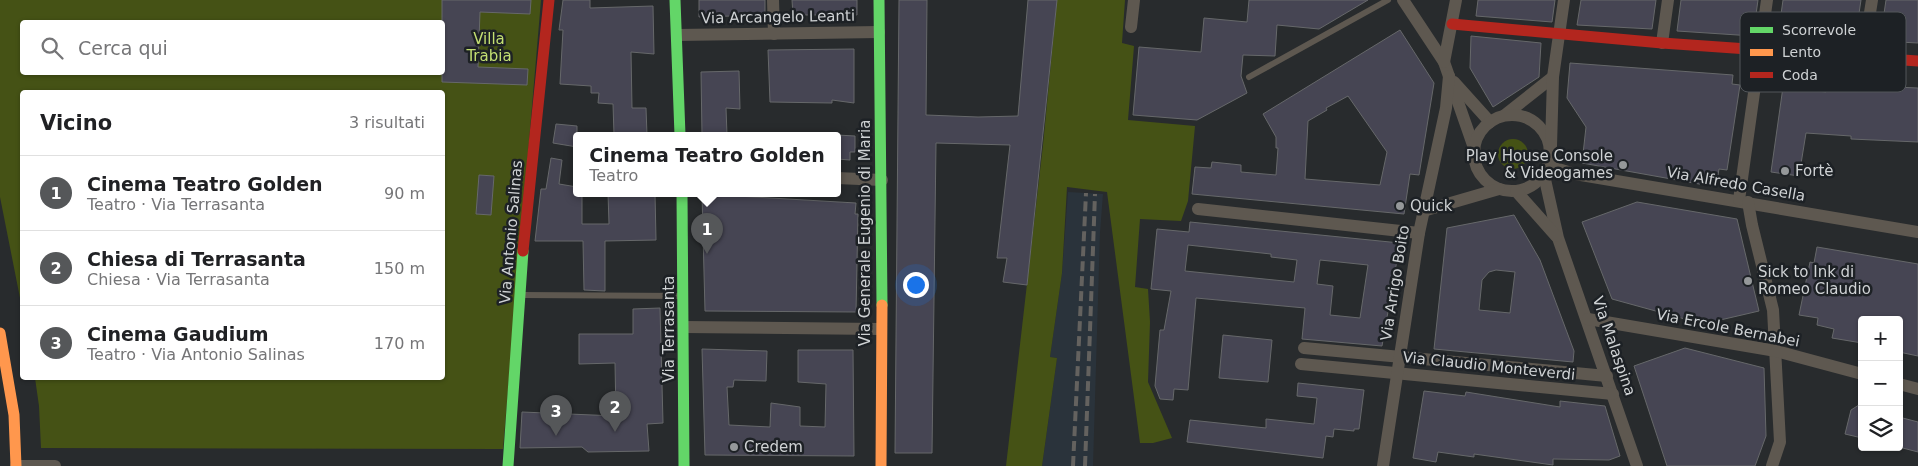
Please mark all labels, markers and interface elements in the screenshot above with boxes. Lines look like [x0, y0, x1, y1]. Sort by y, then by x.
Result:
street label: Via Arcangelo Leanti [701, 7, 855, 27]
legend [1740, 12, 1906, 92]
search box [20, 20, 445, 75]
text: Scorrevole [1782, 22, 1856, 38]
park label: Villa Trabia [465, 30, 512, 65]
icon: search [38, 34, 66, 62]
text: Cerca qui [78, 37, 168, 59]
text: Lento [1782, 44, 1821, 60]
text: Coda [1782, 67, 1818, 83]
text: Vicino [40, 111, 112, 135]
text: 3 risultati [349, 113, 425, 132]
street label: Via Generale Eugenio di Maria [856, 120, 874, 346]
popup [573, 132, 841, 197]
text: Cinema Teatro Golden [589, 144, 825, 166]
place label: Play House Console & Videogames [1466, 147, 1613, 182]
street label: Via Antonio Salinas [496, 159, 526, 305]
marker: Play House Console & Videogames [1617, 159, 1629, 171]
place label: Fortè [1795, 162, 1834, 180]
street label: Via Alfredo Casella [1665, 163, 1807, 205]
marker: Fortè [1779, 165, 1791, 177]
text: Teatro [589, 166, 638, 185]
text: Cinema Teatro Golden [87, 173, 323, 195]
text: 1 [50, 184, 62, 203]
text: 90 m [384, 184, 425, 203]
text: Teatro · Via Terrasanta [87, 195, 265, 214]
place label: Quick [1410, 197, 1453, 215]
marker: Quick [1394, 200, 1406, 212]
pin: 1 [691, 213, 723, 254]
street label: Via Arrigo Boito [1377, 224, 1413, 342]
text: Chiesa di Terrasanta [87, 248, 306, 270]
text: 2 [50, 259, 62, 278]
text: 150 m [374, 259, 425, 278]
place label: Sick to Ink di Romeo Claudio [1758, 263, 1871, 298]
text: Chiesa · Via Terrasanta [87, 270, 270, 289]
your location [903, 272, 929, 298]
marker: Sick to Ink di Romeo Claudio [1742, 275, 1754, 287]
street label: Via Terrasanta [660, 276, 678, 382]
street label: Via Malaspina [1589, 294, 1639, 398]
street label: Via Ercole Bernabei [1655, 305, 1801, 351]
map controls [1858, 316, 1903, 451]
button: + [1858, 316, 1903, 361]
text: Cinema Gaudium [87, 323, 268, 345]
text: 3 [50, 334, 62, 353]
text: 170 m [374, 334, 425, 353]
text: Teatro · Via Antonio Salinas [87, 345, 305, 364]
street label: Via Claudio Monteverdi [1402, 348, 1576, 384]
button: − [1858, 361, 1903, 406]
pin: 2 [599, 391, 631, 432]
pin: 3 [540, 395, 572, 436]
button: layers [1858, 406, 1903, 451]
place label: Credem [744, 438, 803, 456]
marker: Credem [728, 441, 740, 453]

